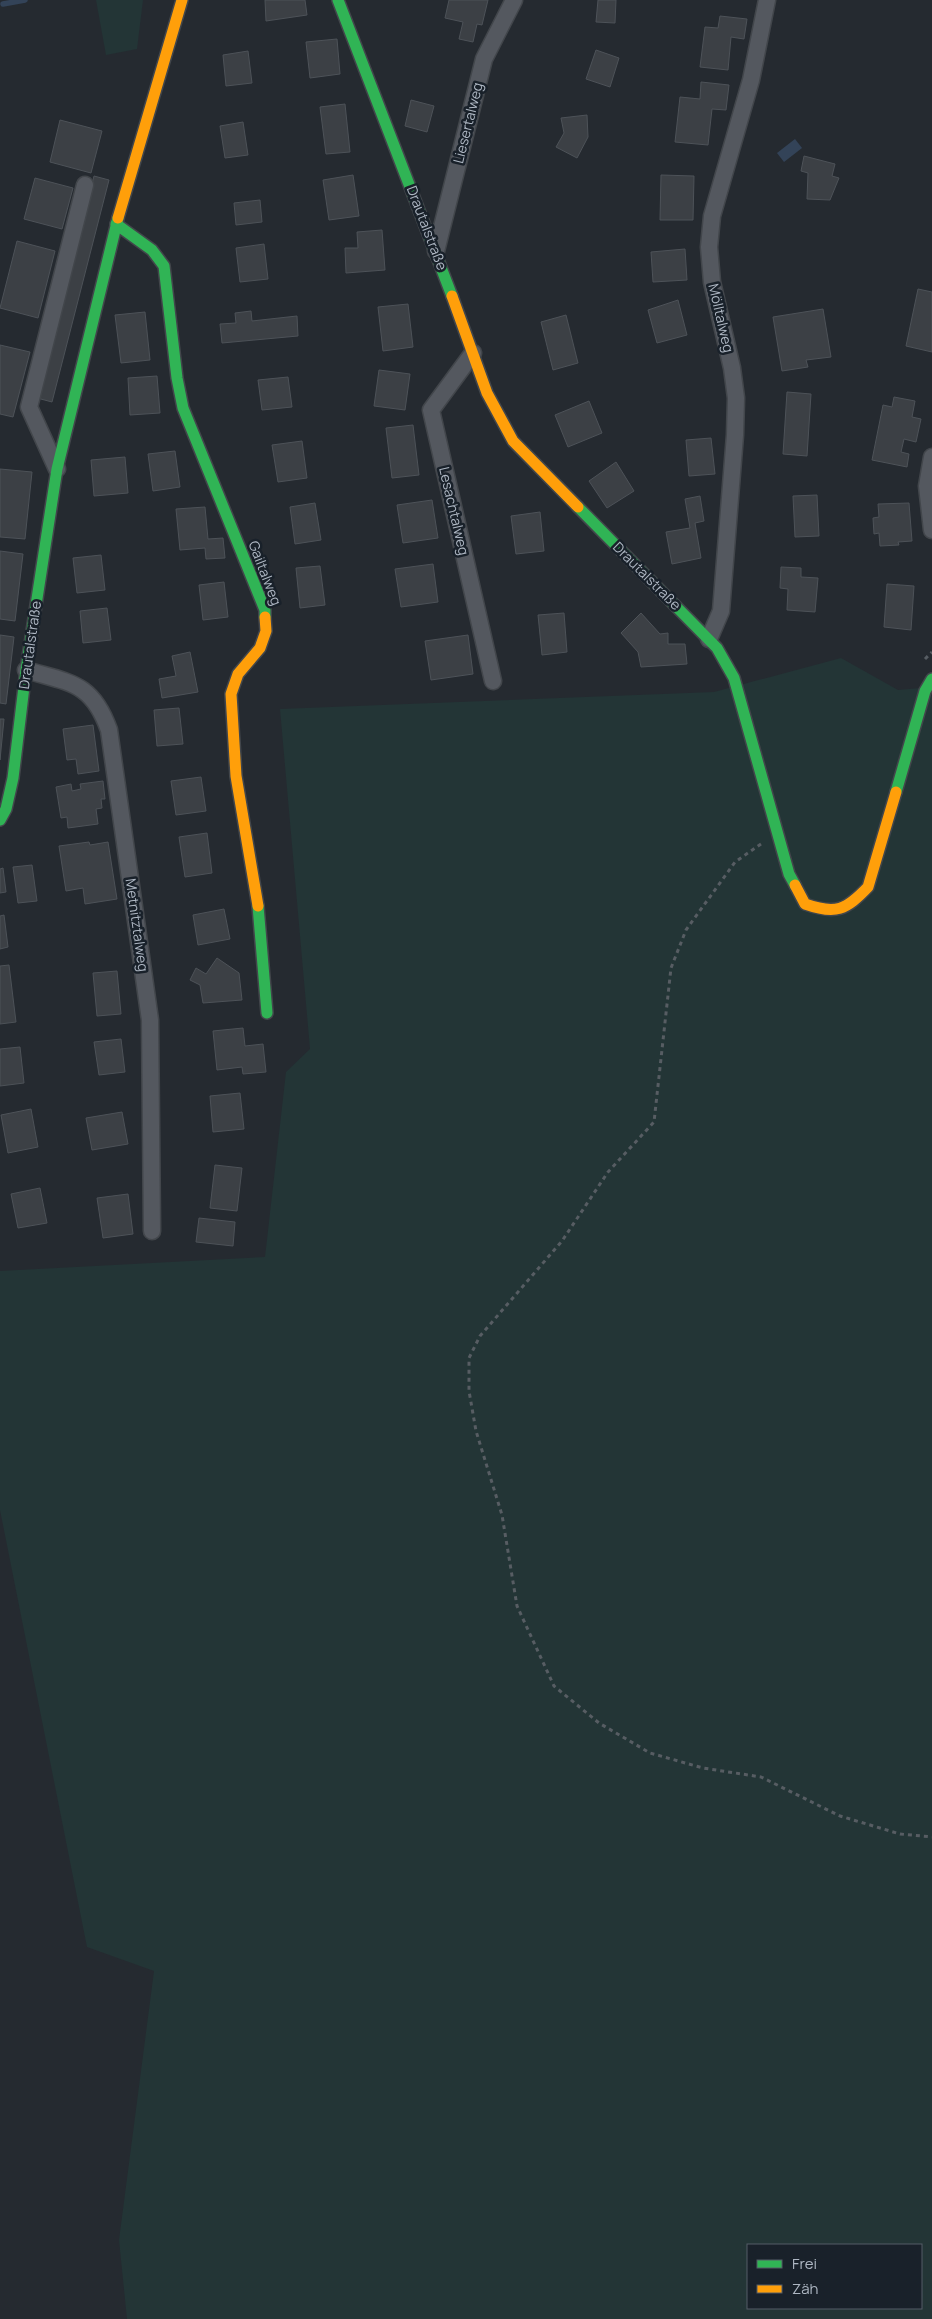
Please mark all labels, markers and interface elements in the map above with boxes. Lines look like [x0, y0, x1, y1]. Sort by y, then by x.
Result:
street label: Liesertalweg [448, 80, 487, 165]
street label: Drautalstraße [403, 183, 452, 273]
street label: Mölltalweg [704, 282, 739, 354]
street label: Lesachtalweg [435, 465, 474, 557]
street label: Drautalstraße [609, 537, 686, 614]
street label: Gailtalweg [244, 538, 286, 608]
street label: Drautalstraße [14, 600, 45, 690]
street label: Metnitztalweg [122, 877, 153, 973]
legend [747, 2244, 922, 2309]
text: Frei [792, 2253, 817, 2274]
text: Zäh [792, 2278, 819, 2299]

